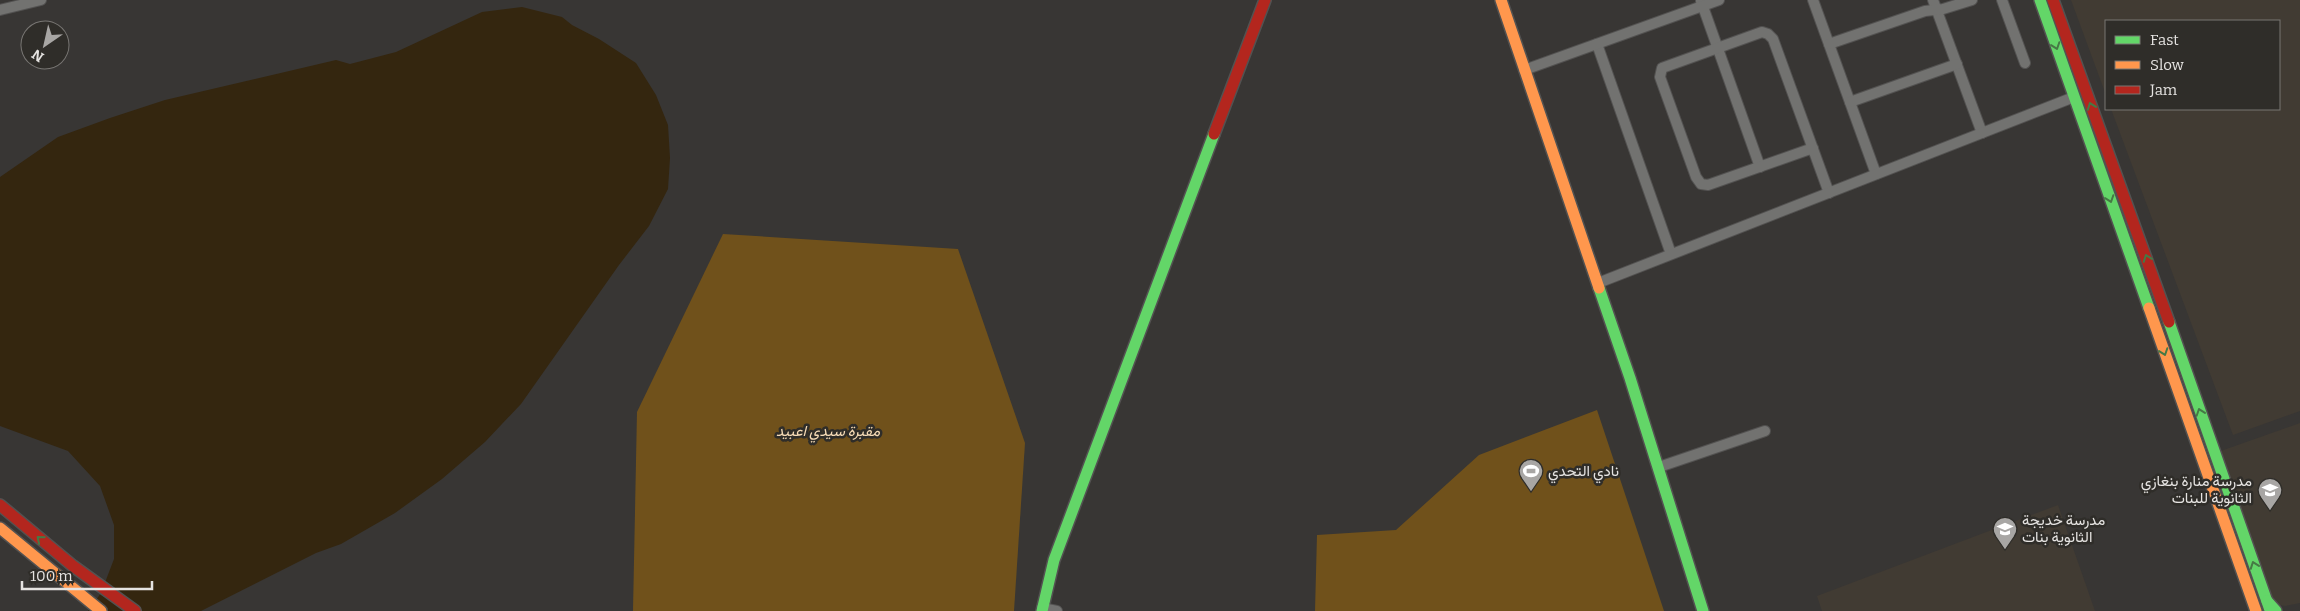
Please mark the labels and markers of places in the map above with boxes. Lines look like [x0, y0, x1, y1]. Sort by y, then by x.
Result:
sports icon: نادي التحدي [1518, 458, 1544, 492]
place label: نادي التحدي [1548, 462, 1619, 484]
place label: مدرسة منارة بنغازي الثانوية للبنات [2141, 472, 2252, 507]
school or university icon: مدرسة منارة بنغازي الثانوية للبنات [2257, 477, 2283, 511]
place label: مدرسة خديجة الثانوية بنات [2022, 511, 2105, 546]
school or university icon: مدرسة خديجة الثانوية بنات [1992, 516, 2018, 550]

